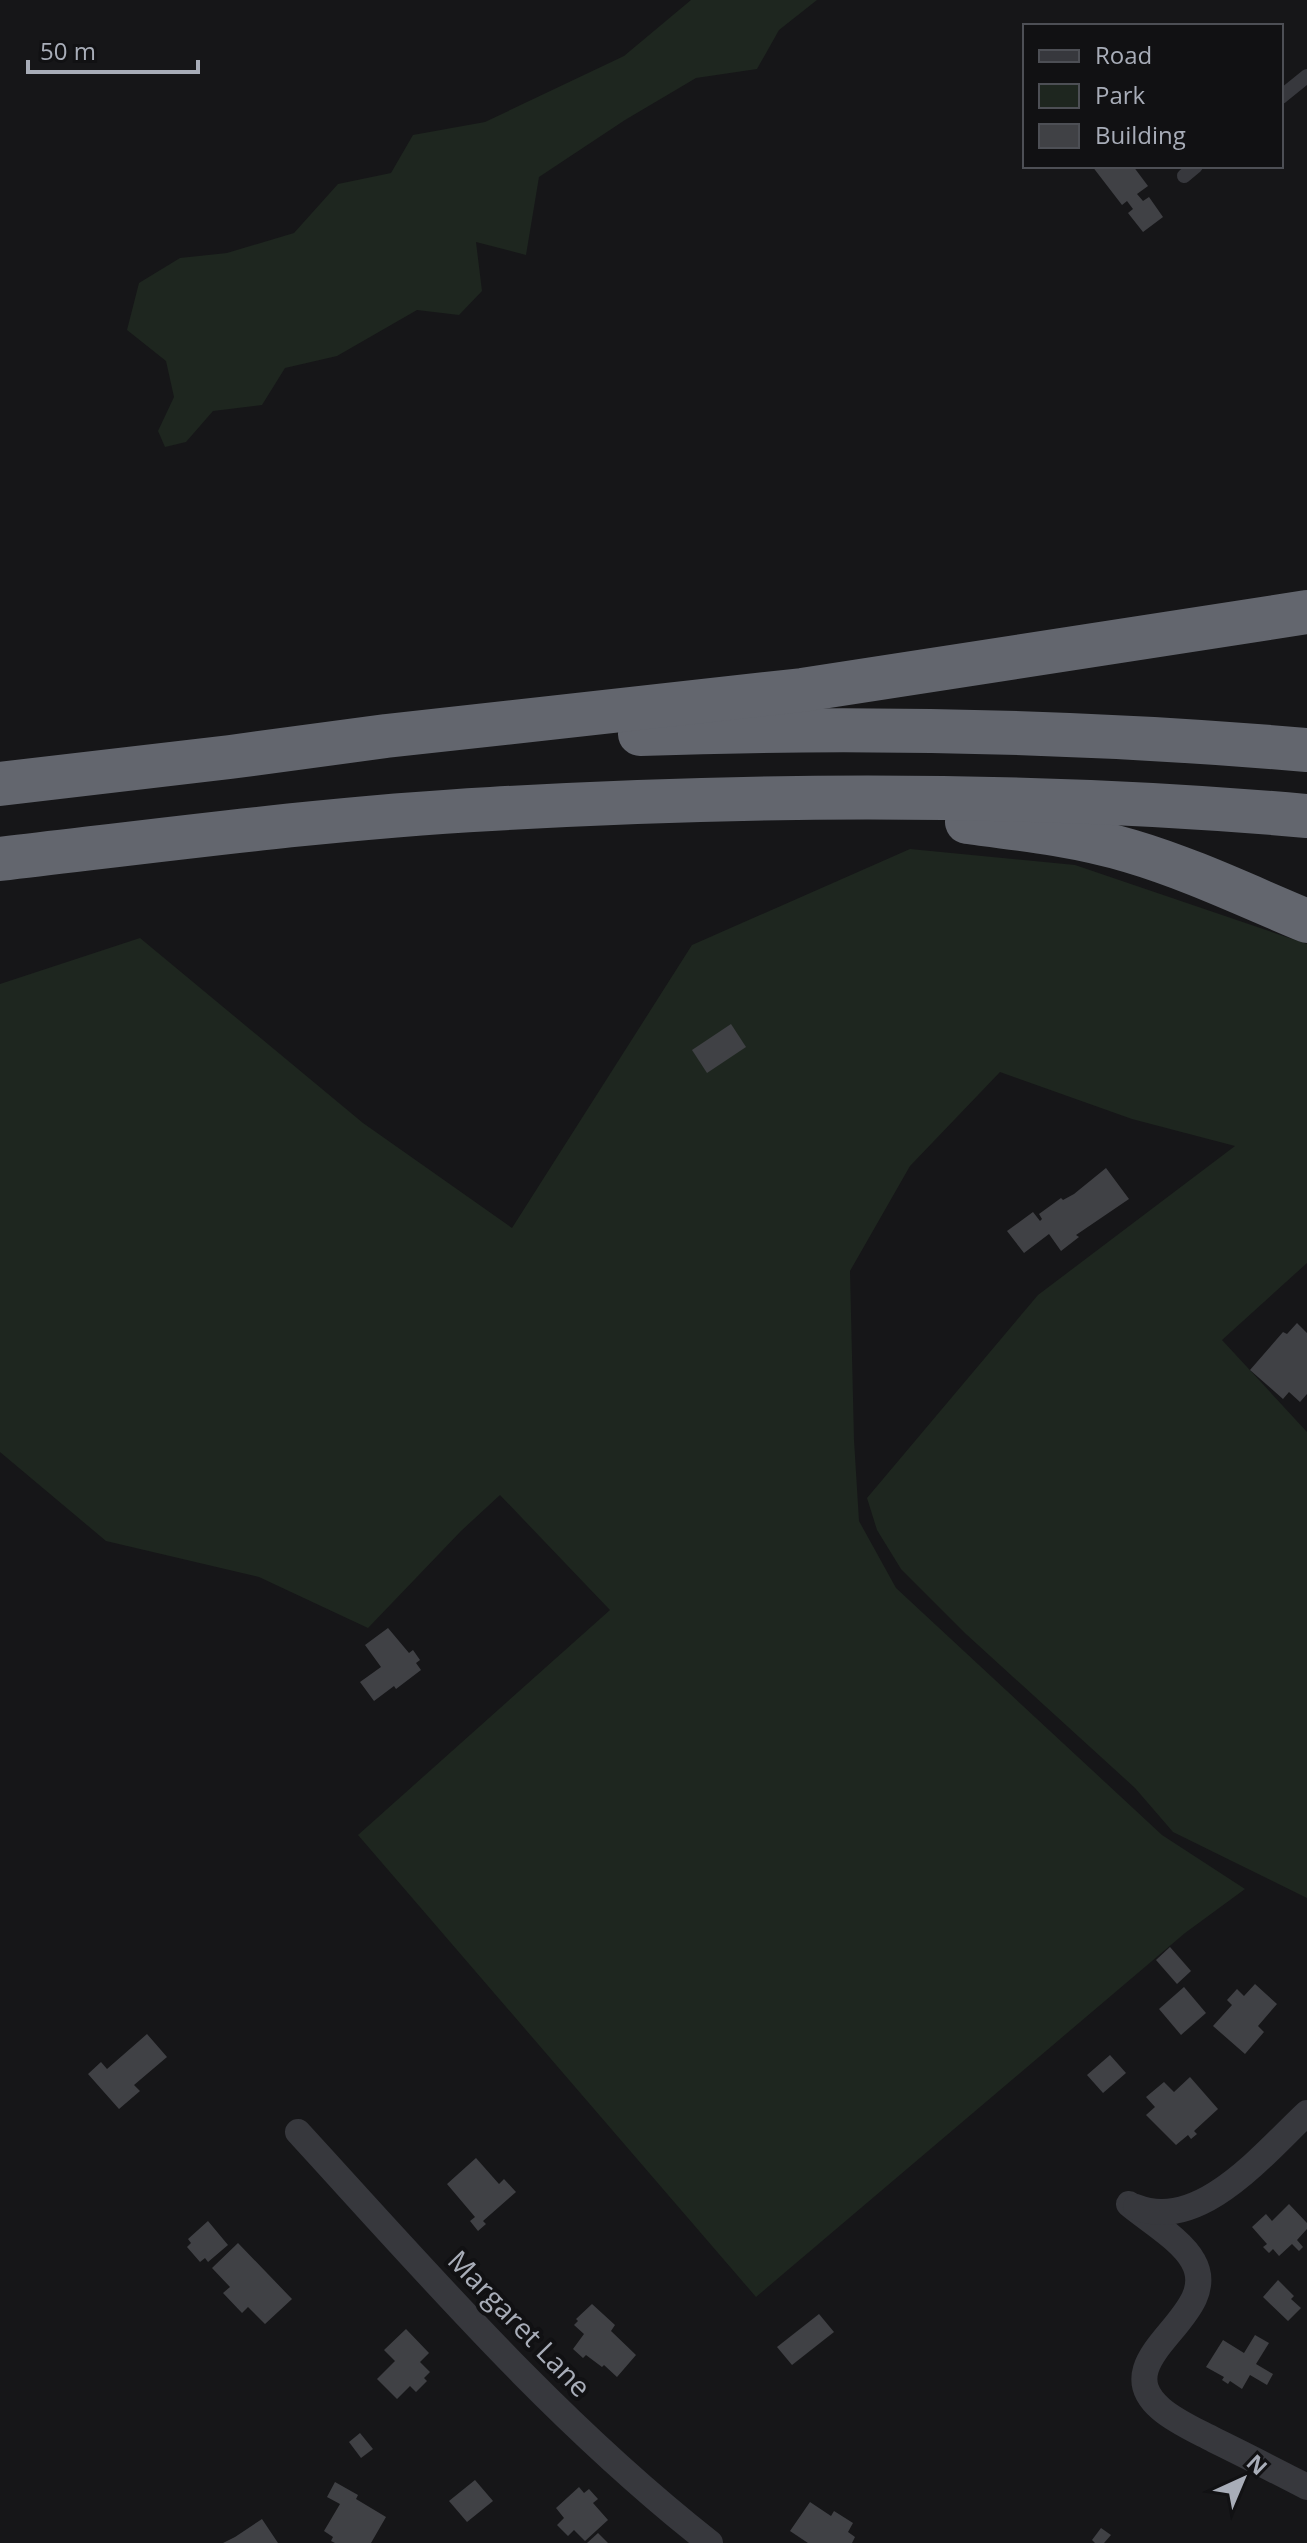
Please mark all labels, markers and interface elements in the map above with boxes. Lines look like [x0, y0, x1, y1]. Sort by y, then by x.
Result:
scale bar [28, 24, 198, 74]
legend [1023, 24, 1283, 168]
text: 50 m [40, 34, 96, 67]
text: Road [1095, 38, 1152, 71]
text: Park [1095, 78, 1146, 111]
text: Building [1095, 118, 1186, 151]
street label: Margaret Lane [440, 2241, 600, 2405]
north arrow [1203, 2439, 1283, 2519]
text: N [1241, 2447, 1274, 2481]

